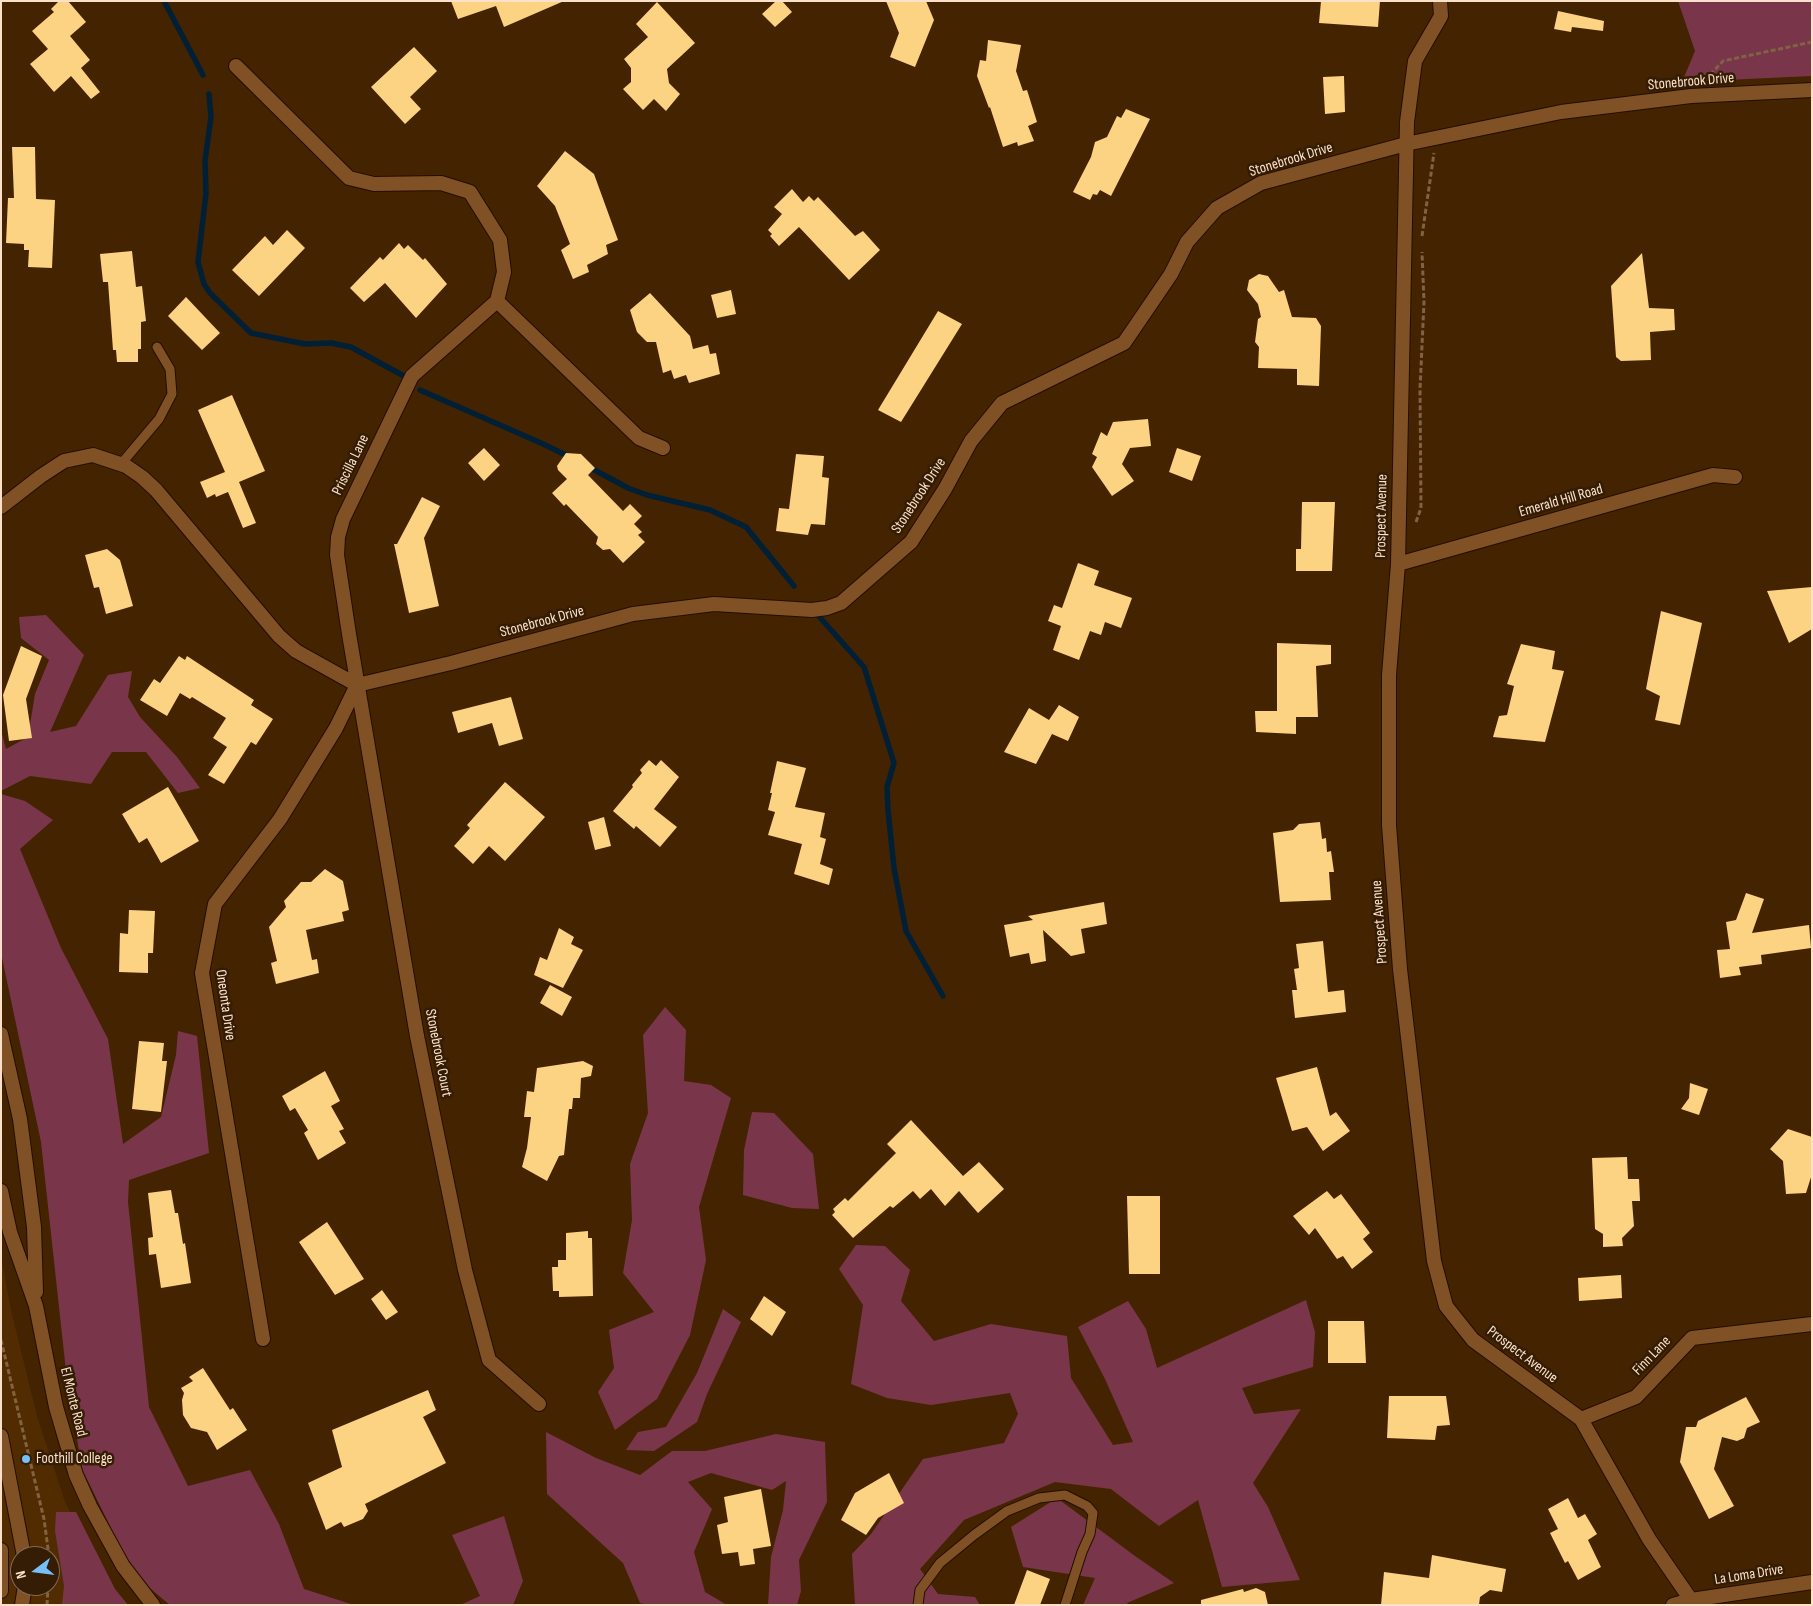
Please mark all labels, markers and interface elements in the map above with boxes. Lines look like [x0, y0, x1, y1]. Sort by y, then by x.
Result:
street label: Stonebrook Drive [1647, 69, 1735, 95]
street label: Stonebrook Drive [1247, 139, 1335, 181]
street label: Priscilla Lane [329, 432, 373, 498]
street label: Stonebrook Drive [888, 455, 950, 537]
street label: Prospect Avenue [1372, 474, 1392, 558]
street label: Emerald Hill Road [1517, 480, 1605, 522]
street label: Stonebrook Drive [498, 602, 586, 642]
street label: Prospect Avenue [1368, 880, 1392, 964]
street label: Oneonta Drive [211, 968, 239, 1042]
street label: Stonebrook Court [421, 1008, 455, 1098]
street label: Prospect Avenue [1483, 1323, 1561, 1387]
street label: Finn Lane [1629, 1333, 1675, 1379]
street label: El Monte Road [56, 1365, 90, 1439]
place label: Foothill College [36, 1450, 113, 1468]
marker: Foothill College [20, 1453, 32, 1465]
north arrow [10, 1546, 60, 1596]
street label: La Loma Drive [1713, 1561, 1785, 1589]
text: N [12, 1569, 30, 1581]

